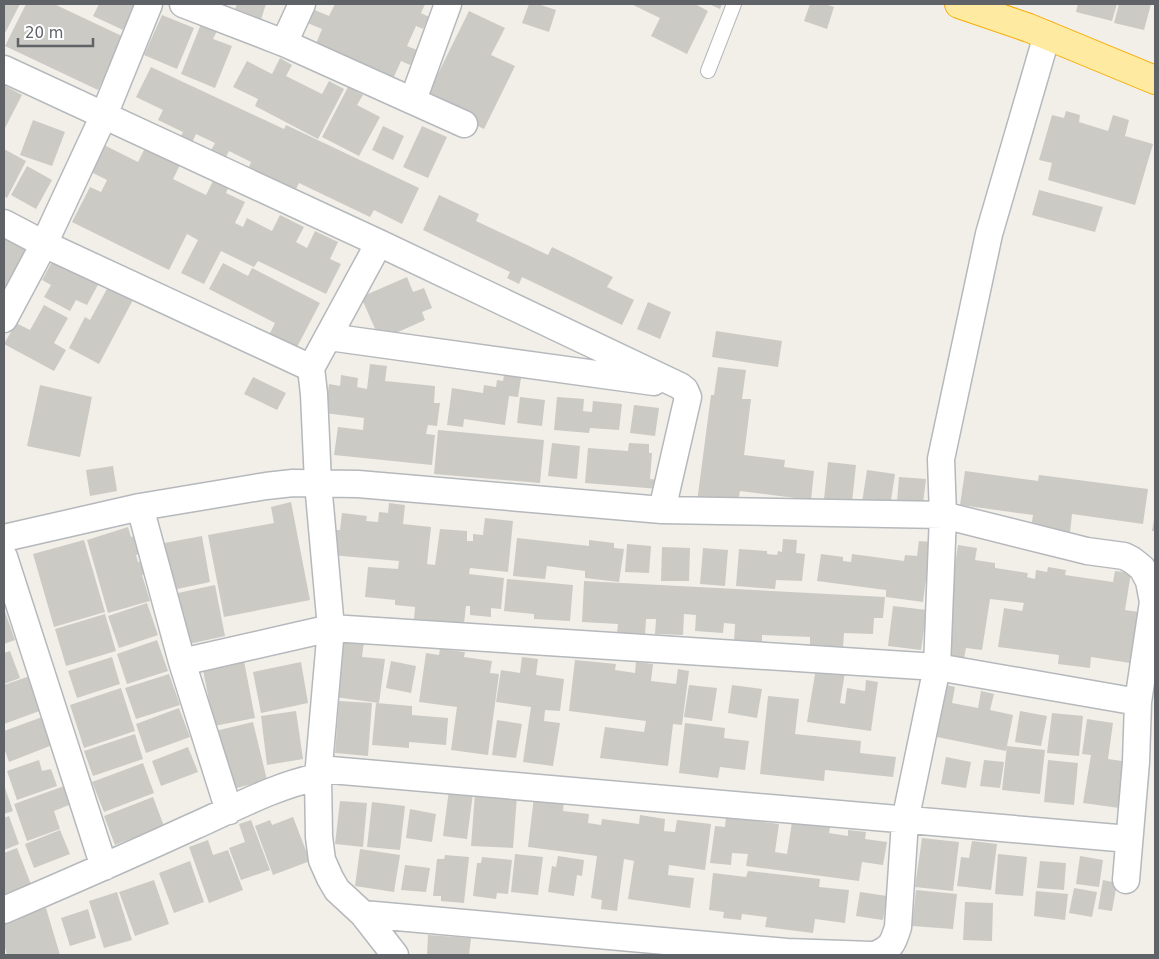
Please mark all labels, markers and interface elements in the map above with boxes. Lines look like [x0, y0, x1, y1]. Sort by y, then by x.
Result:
scale bar [18, 15, 92, 47]
text: 20 m [25, 24, 63, 42]

